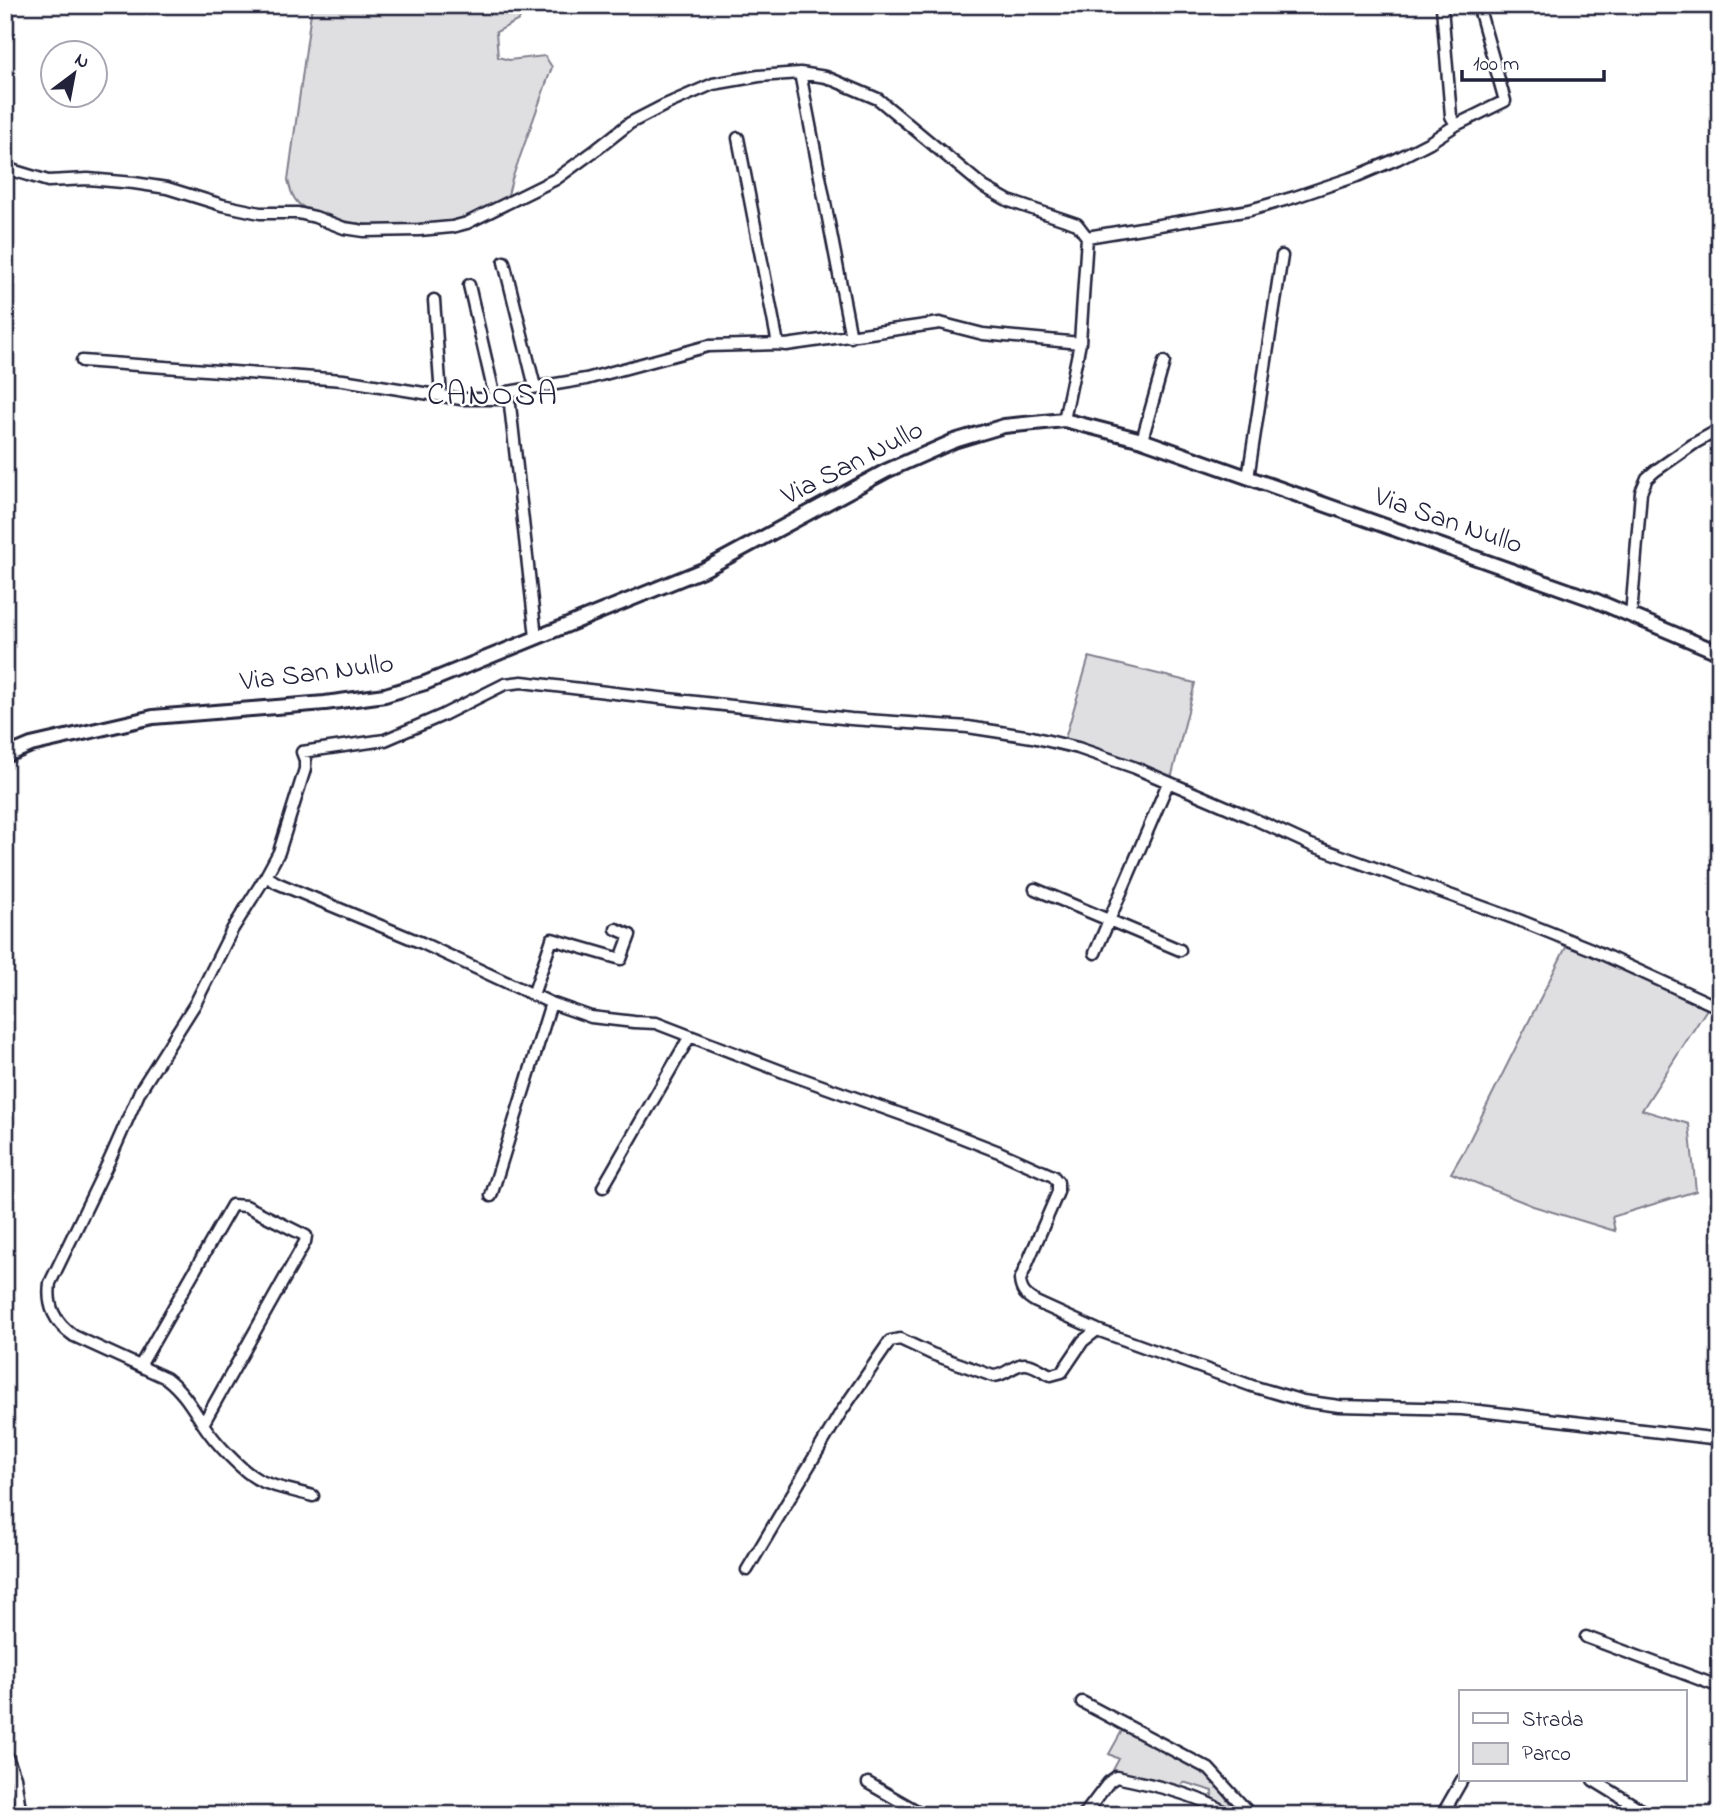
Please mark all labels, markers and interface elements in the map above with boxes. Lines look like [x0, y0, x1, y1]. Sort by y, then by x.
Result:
north arrow [38, 38, 108, 108]
scale bar [1462, 38, 1604, 82]
text: N [69, 47, 94, 77]
text: 100 m [1473, 50, 1519, 80]
district label: CANOSA [427, 373, 559, 420]
street label: Via San Nullo [774, 411, 931, 518]
street label: Via San Nullo [1367, 477, 1528, 567]
street label: Via San Nullo [237, 644, 396, 704]
legend [1459, 1690, 1686, 1782]
text: Strada [1522, 1706, 1584, 1736]
text: Parco [1522, 1740, 1571, 1770]

